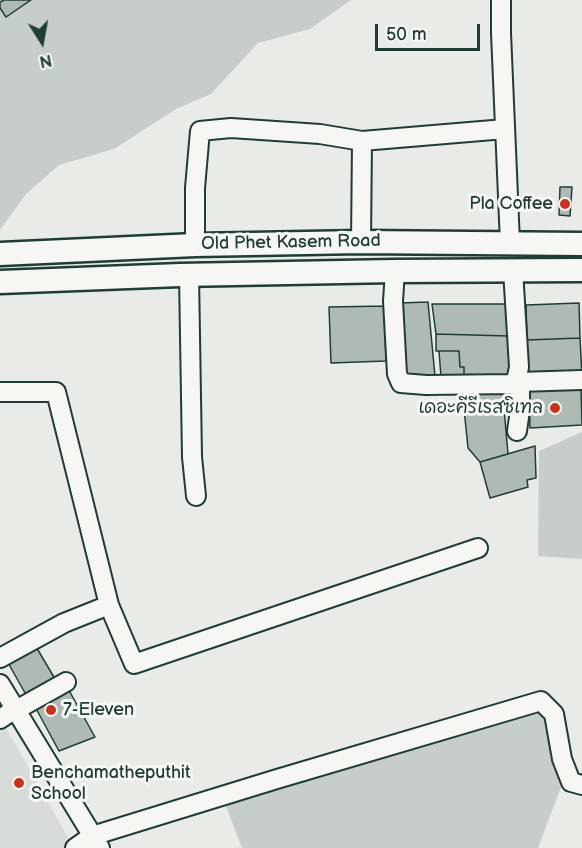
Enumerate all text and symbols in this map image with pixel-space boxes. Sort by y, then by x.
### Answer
north arrow [12,12,72,72]
scale bar [378,12,483,50]
text: 50 m [386,24,427,45]
text: N [38,50,53,71]
place label: Pla Coffee [469,193,553,215]
marker: Pla Coffee [558,197,572,211]
street label: Old Phet Kasem Road [201,231,381,255]
place label: เดอะคีรีเรสซิเทล [418,397,543,419]
marker: เดอะคีรีเรสซิเทล [548,401,562,415]
place label: 7-Eleven [63,699,134,721]
marker: 7-Eleven [44,703,58,717]
place label: Benchamatheputhit School [31,762,191,804]
marker: Benchamatheputhit School [12,776,26,790]

